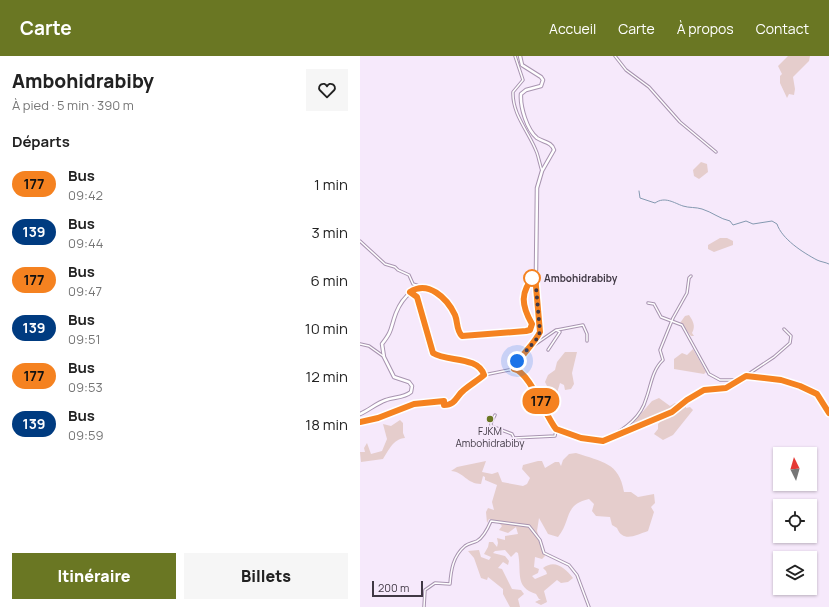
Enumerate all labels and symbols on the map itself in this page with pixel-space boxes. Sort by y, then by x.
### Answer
marker: Ambohidrabiby [523,269,541,287]
place label: Ambohidrabiby [544,271,618,285]
your location [507,351,527,371]
line badge: 177 [518,388,564,414]
marker: FJKM Ambohidrabiby [485,414,495,424]
place label: FJKM Ambohidrabiby [456,424,525,450]
north arrow [773,447,817,491]
scale bar [372,579,423,598]

